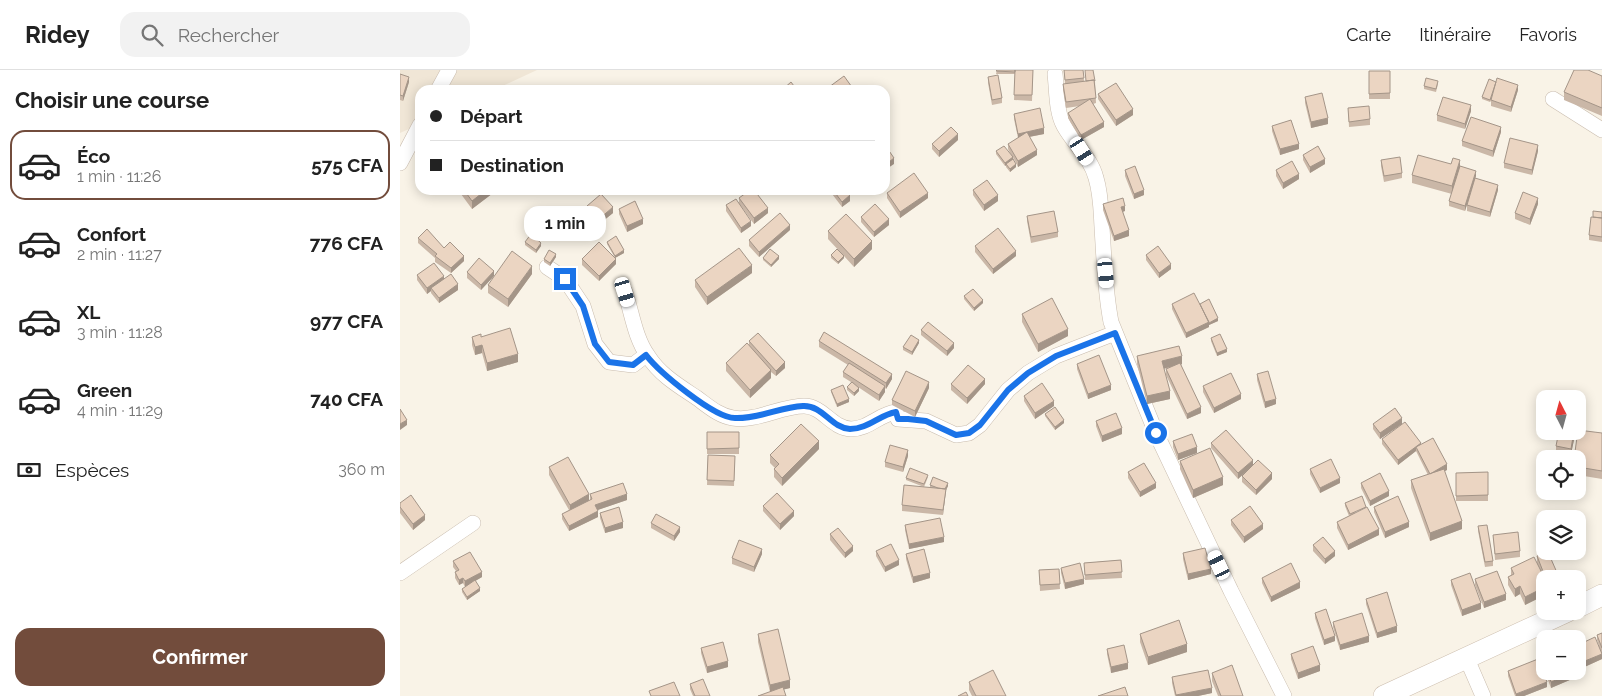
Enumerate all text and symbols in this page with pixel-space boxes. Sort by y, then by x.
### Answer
search box [120,12,470,57]
text: Ridey [25,20,90,49]
icon: search [138,21,166,49]
text: Rechercher [178,24,279,46]
text: Carte [1346,24,1391,45]
text: Itinéraire [1419,24,1491,45]
text: Favoris [1519,24,1577,45]
text: Choisir une course [15,87,209,113]
text: Départ [460,105,523,127]
car [1067,134,1096,168]
icon: car [17,143,62,188]
text: Éco [77,145,110,167]
text: 575 CFA [311,154,383,176]
text: Destination [460,154,564,176]
text: 1 min · 11:26 [77,167,161,186]
callout: 1 min [524,206,606,242]
text: 1 min [545,214,585,233]
icon: car [17,221,62,266]
text: Confort [77,223,146,245]
text: 776 CFA [310,232,383,254]
text: 2 min · 11:27 [77,245,162,264]
car [1097,257,1114,289]
route end [554,268,576,290]
car [613,275,636,309]
icon: car [17,299,62,344]
text: XL [77,301,100,323]
text: 977 CFA [310,310,383,332]
text: 3 min · 11:28 [77,323,163,342]
icon: car [17,377,62,422]
text: Green [77,379,132,401]
text: 740 CFA [310,388,383,410]
north arrow [1536,390,1586,440]
map controls [1536,390,1586,680]
text: 4 min · 11:29 [77,401,163,420]
route start [1145,422,1167,444]
button: locate [1536,450,1586,500]
icon: cash [15,456,43,484]
text: Espèces [55,459,129,481]
text: 360 m [338,460,385,479]
button: layers [1536,510,1586,560]
car [1205,548,1232,582]
button: + [1536,570,1586,620]
button: Confirmer [15,628,385,686]
button: − [1536,630,1586,680]

